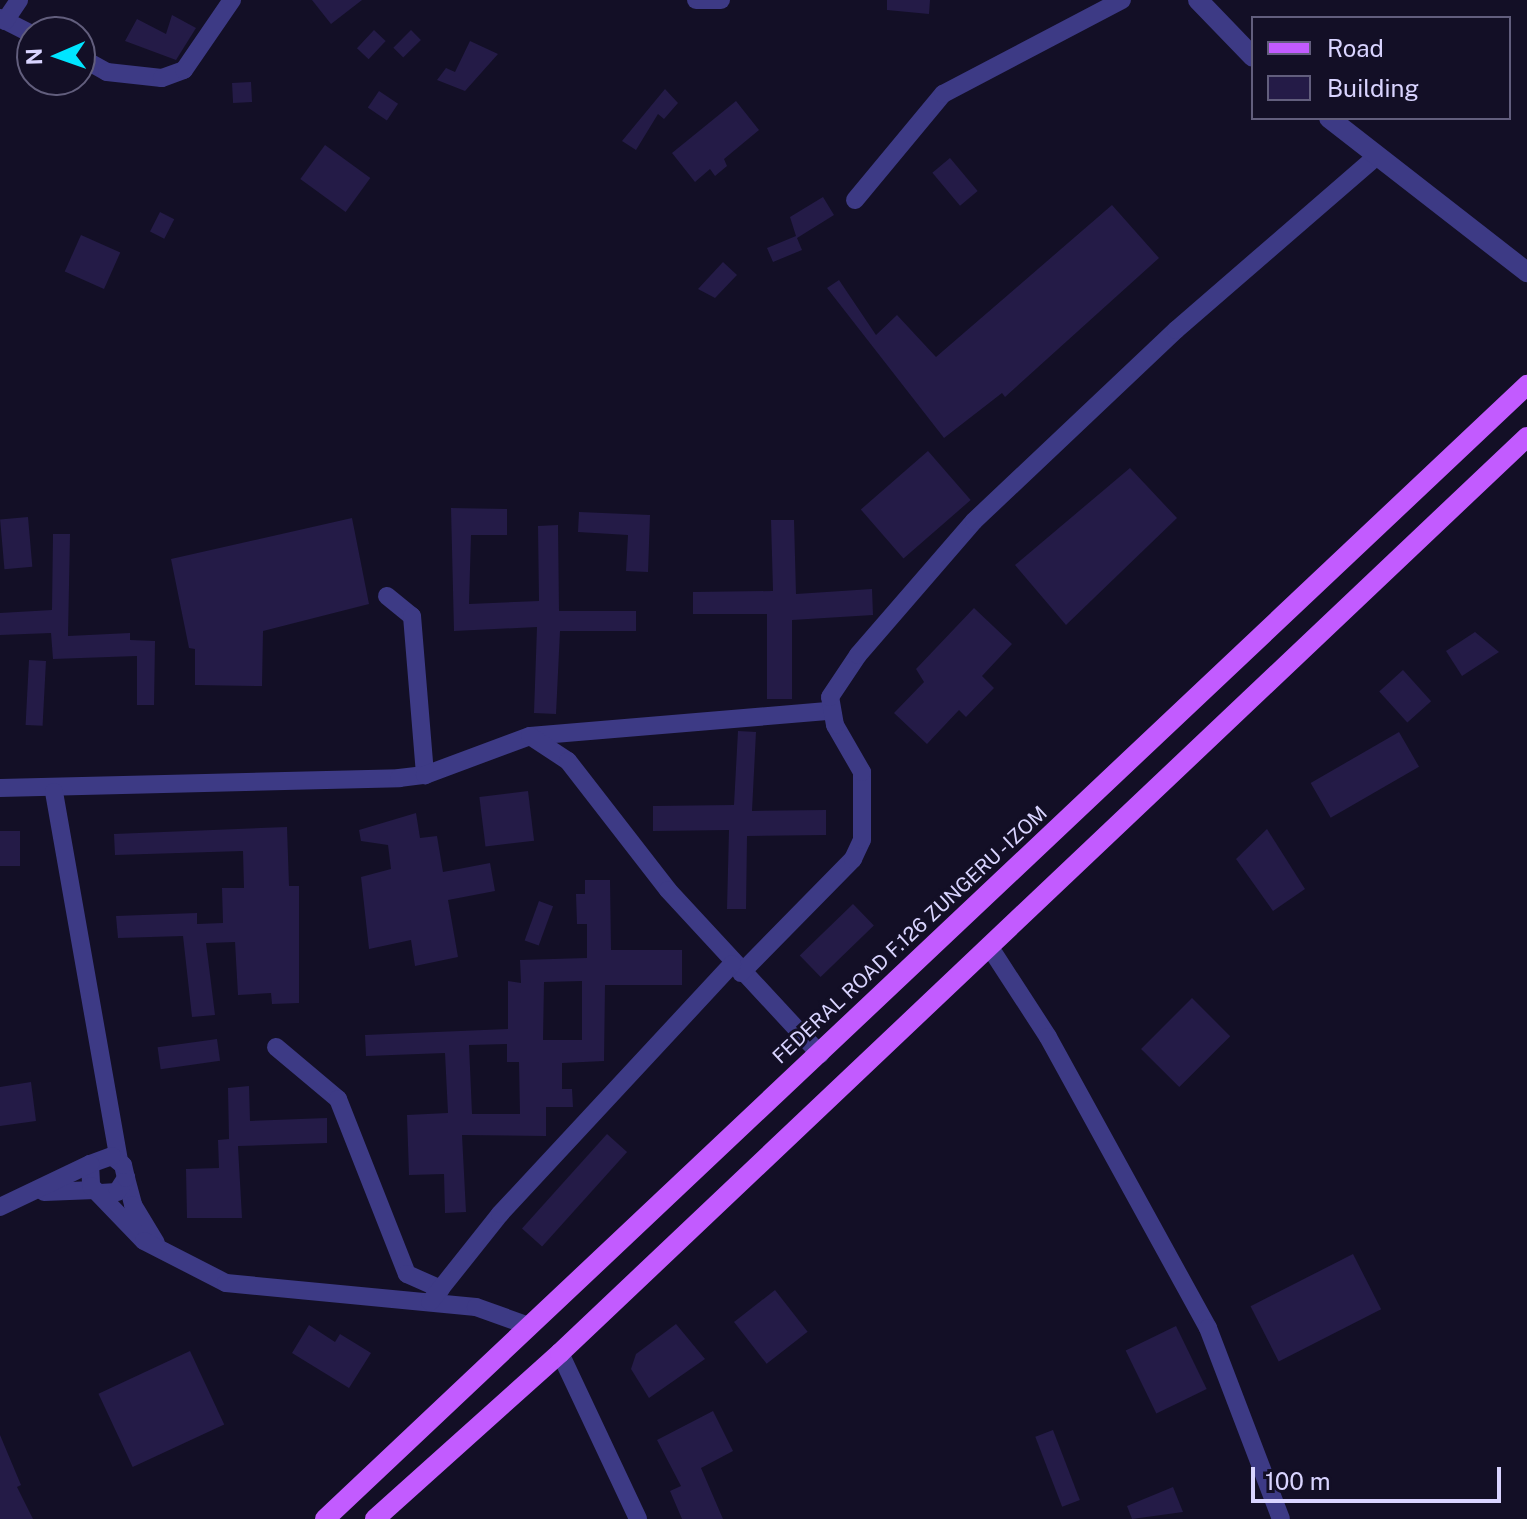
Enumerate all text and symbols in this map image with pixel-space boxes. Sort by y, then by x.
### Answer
north arrow [16,16,96,96]
legend [1251,16,1511,120]
text: Road [1327,34,1384,62]
text: N [21,48,47,66]
text: Building [1327,74,1419,102]
street label: FEDERAL ROAD F.126 ZUNGERU - IZOM [766,799,1054,1071]
scale bar [1255,1451,1505,1501]
text: 100 m [1265,1467,1331,1495]

